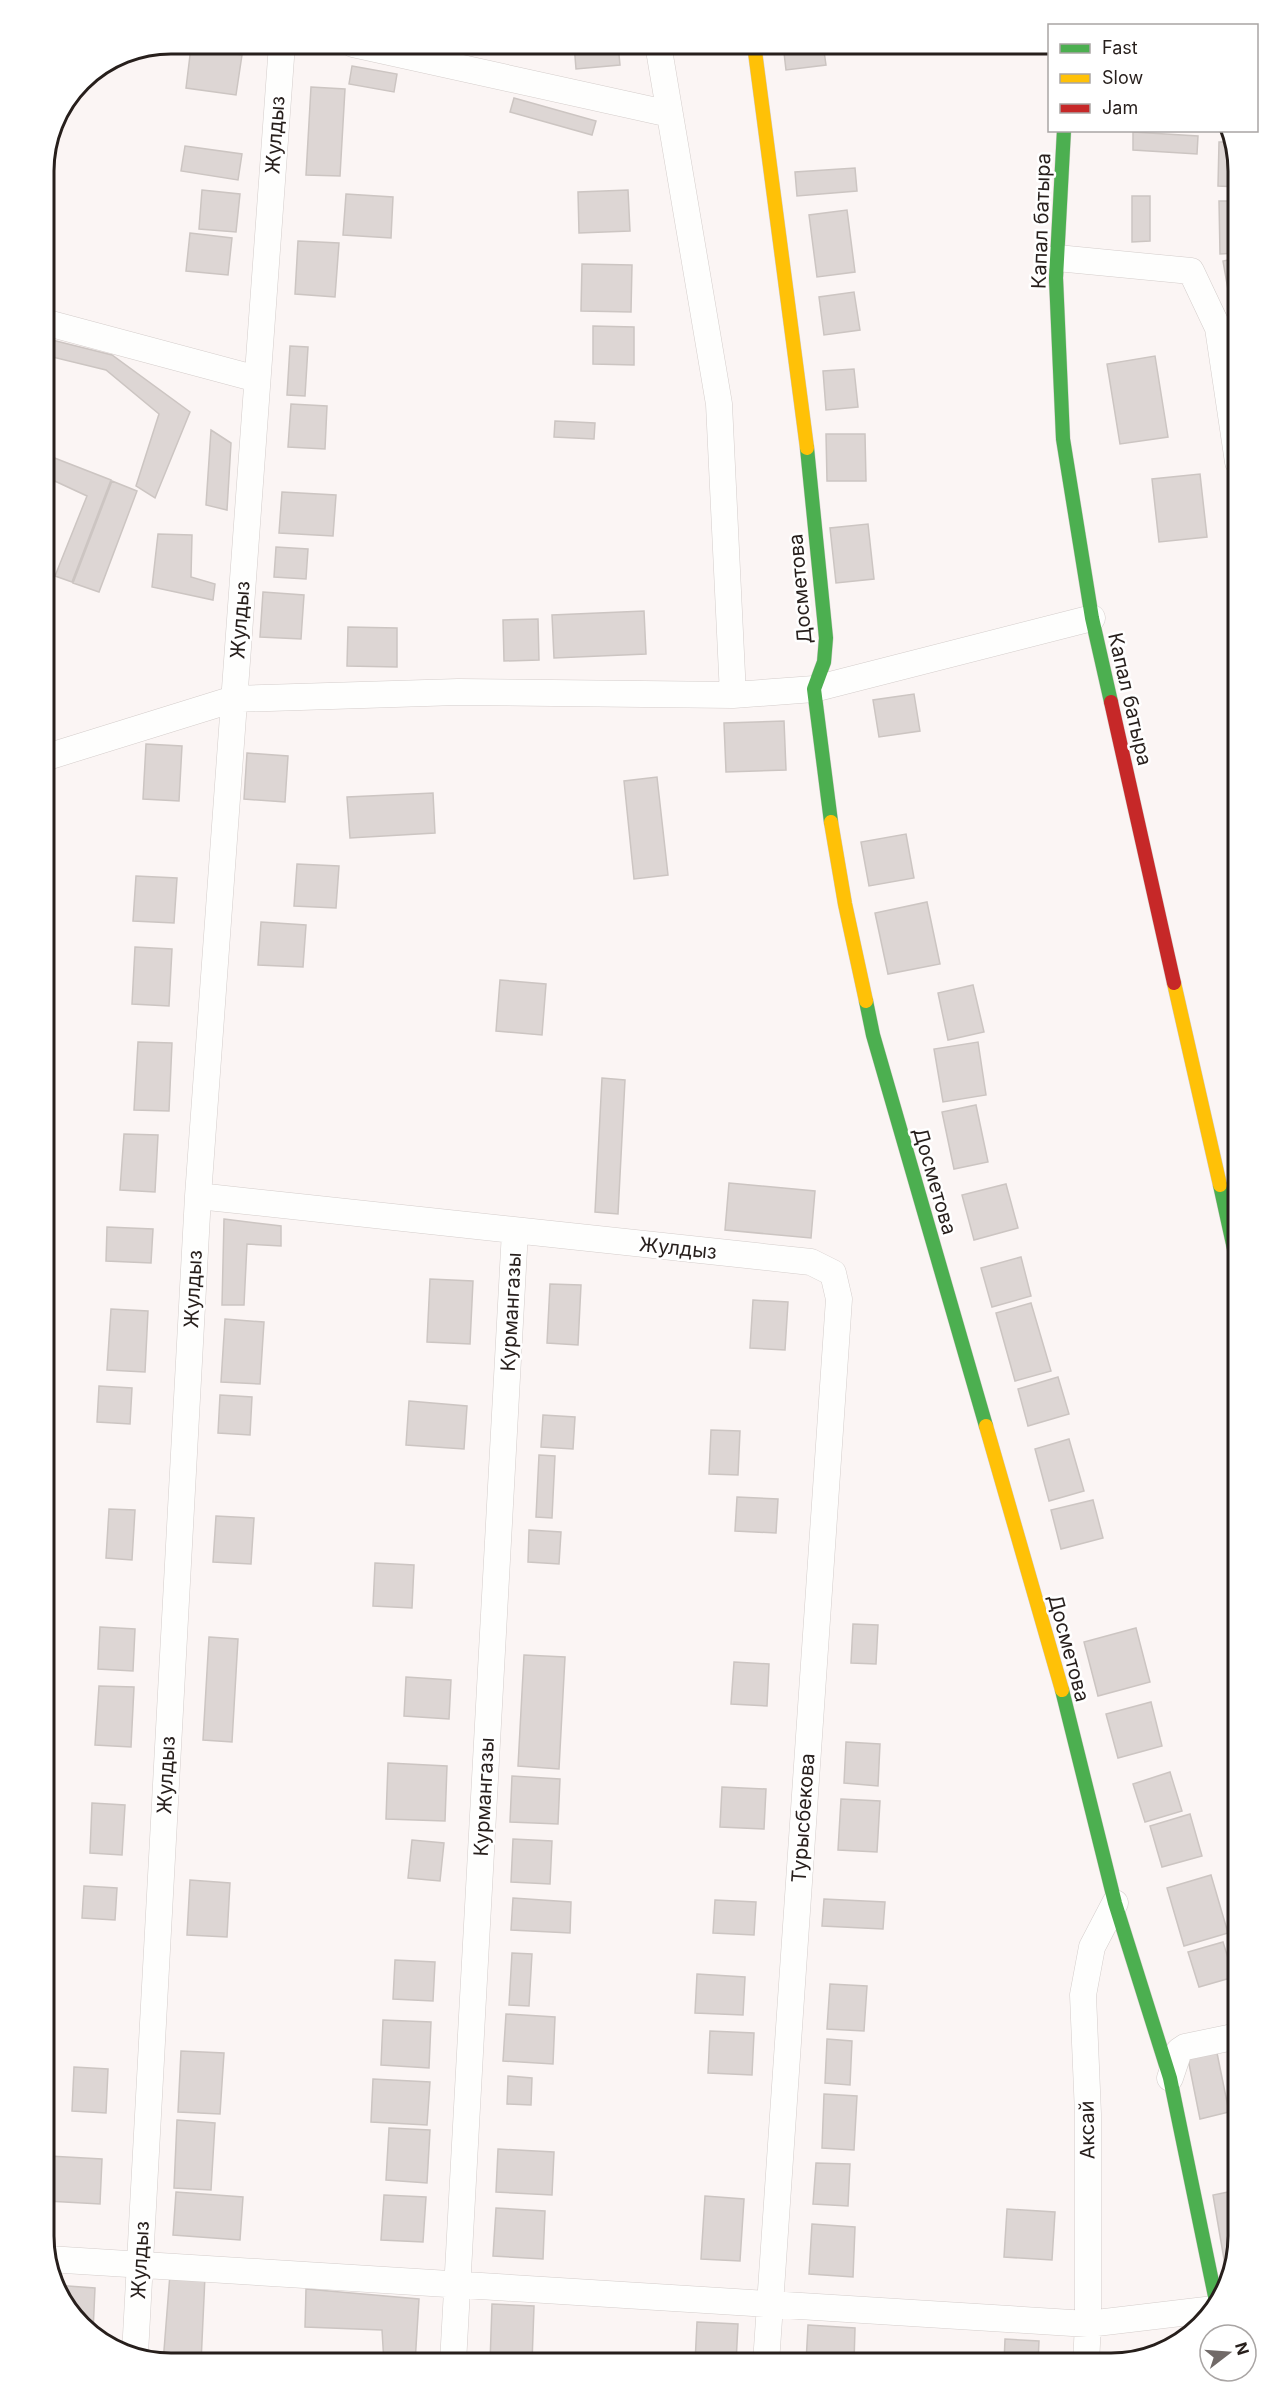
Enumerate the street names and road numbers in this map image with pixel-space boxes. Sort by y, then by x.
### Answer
street label: Жулдыз [260,95,290,175]
street label: Капал батыра [1027,153,1055,289]
street label: Досметова [783,533,817,645]
street label: Жулдыз [225,580,255,660]
street label: Капал батыра [1103,630,1157,768]
street label: Досметова [908,1125,962,1237]
street label: Жулдыз [638,1232,718,1264]
street label: Жулдыз [179,1249,207,1329]
street label: Курмангазы [496,1252,526,1372]
street label: Досметова [1043,1592,1095,1704]
street label: Жулдыз [152,1735,180,1815]
street label: Курмангазы [469,1737,499,1857]
street label: Турысбекова [787,1752,819,1884]
street label: Аксай [1074,2100,1100,2160]
street label: Жулдыз [126,2220,154,2300]

